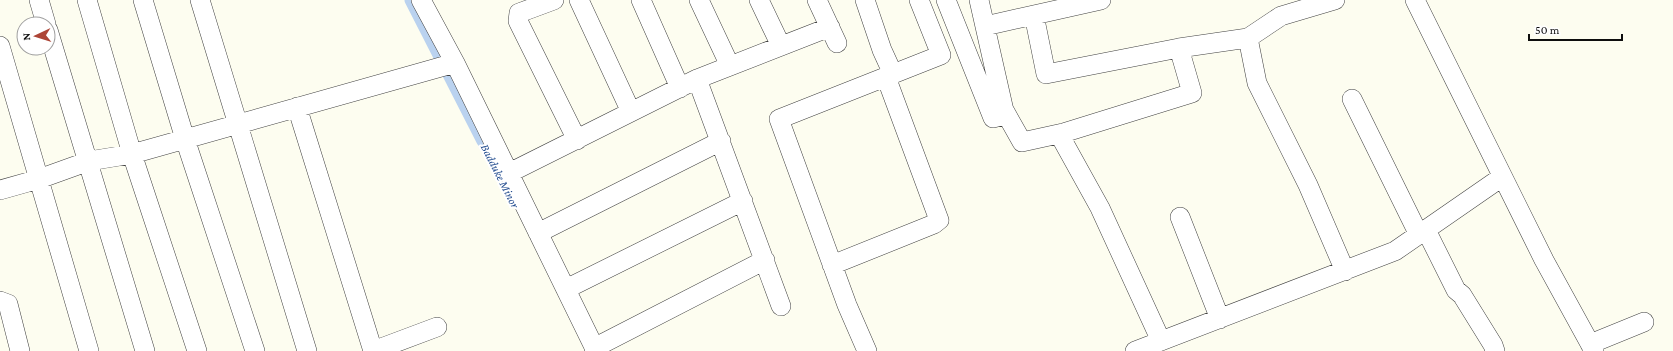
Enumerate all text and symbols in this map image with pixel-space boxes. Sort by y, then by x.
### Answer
north arrow [16,16,56,56]
scale bar [1529,16,1622,42]
text: 50 m [1535,23,1560,37]
text: N [20,32,32,41]
water label: Badduke Minor [478,142,523,211]

